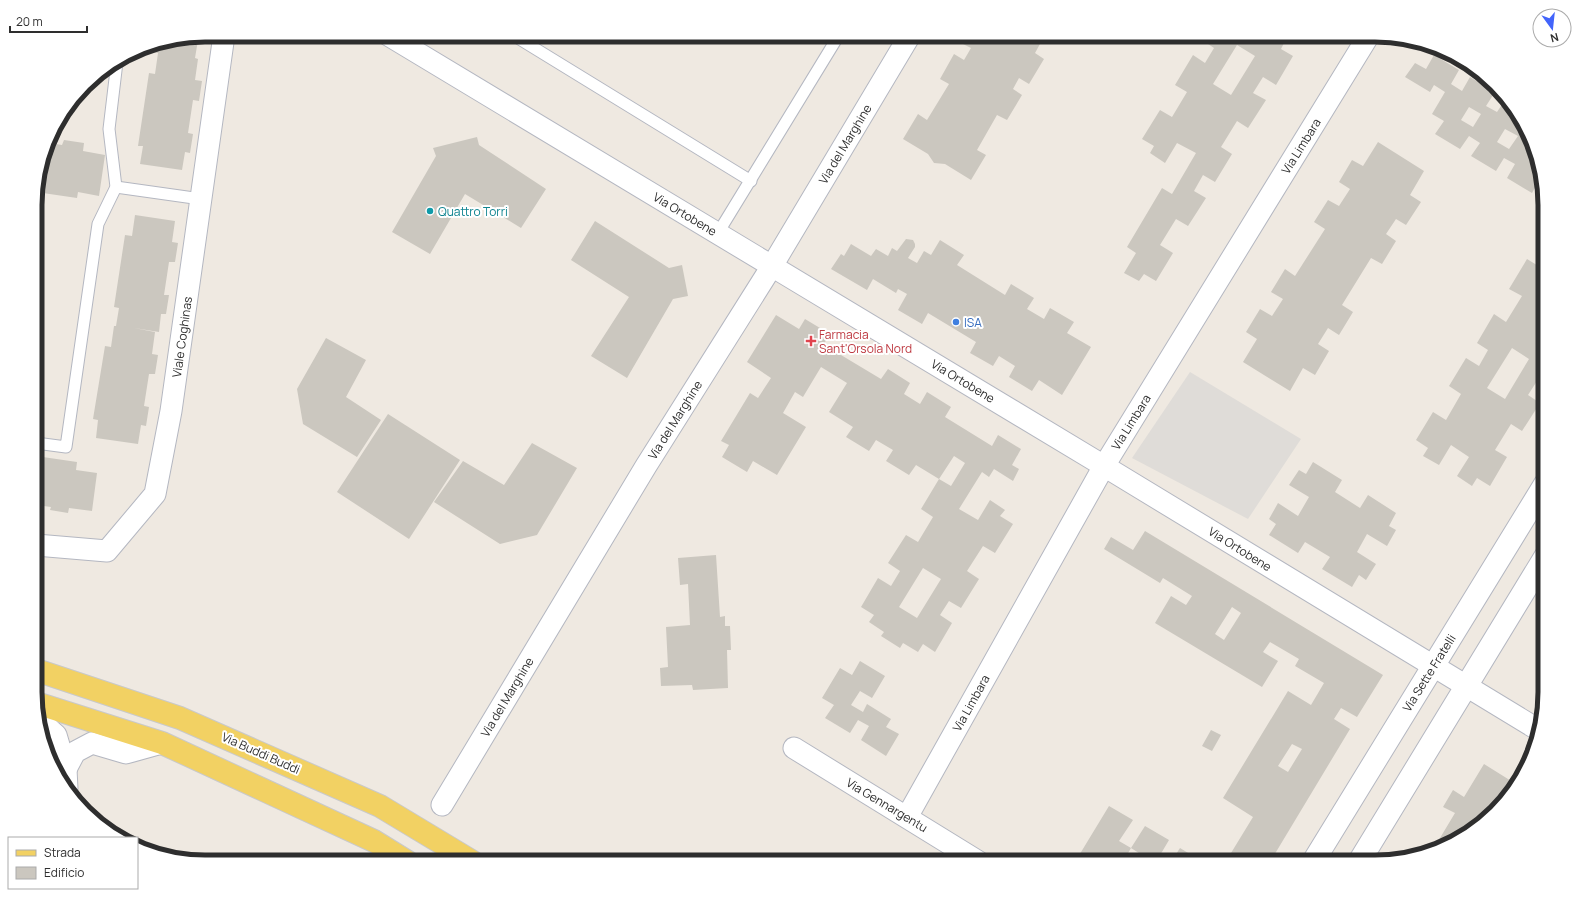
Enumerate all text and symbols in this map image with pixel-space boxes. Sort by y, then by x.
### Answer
scale bar [10,8,87,34]
north arrow [1532,8,1572,48]
text: 20 m [16,13,43,30]
text: N [1549,30,1560,46]
street label: Via del Marghine [814,101,876,187]
street label: Via Limbara [1277,115,1325,177]
street label: Via Ortobene [650,188,720,240]
place label: Quattro Torri [438,203,508,220]
marker: Quattro Torri [425,206,435,216]
street label: Viale Coghinas [168,295,196,379]
place label: ISA [964,314,982,331]
marker: ISA [951,317,961,327]
place label: Farmacia Sant'Orsola Nord [819,326,912,357]
marker: Farmacia Sant'Orsola Nord [806,336,816,346]
street label: Via Ortobene [928,355,998,407]
street label: Via del Marghine [644,377,706,463]
street label: Via Limbara [1107,391,1155,453]
street label: Via Ortobene [1205,523,1275,575]
street label: Via Sette Fratelli [1398,631,1460,715]
street label: Via del Marghine [476,654,538,740]
street label: Via Limbara [948,672,994,734]
street label: Via Buddi Buddi [219,728,303,778]
street label: Via Gennargentu [843,774,931,836]
legend [8,837,138,889]
text: Strada [44,844,81,861]
text: Edificio [44,864,84,881]

